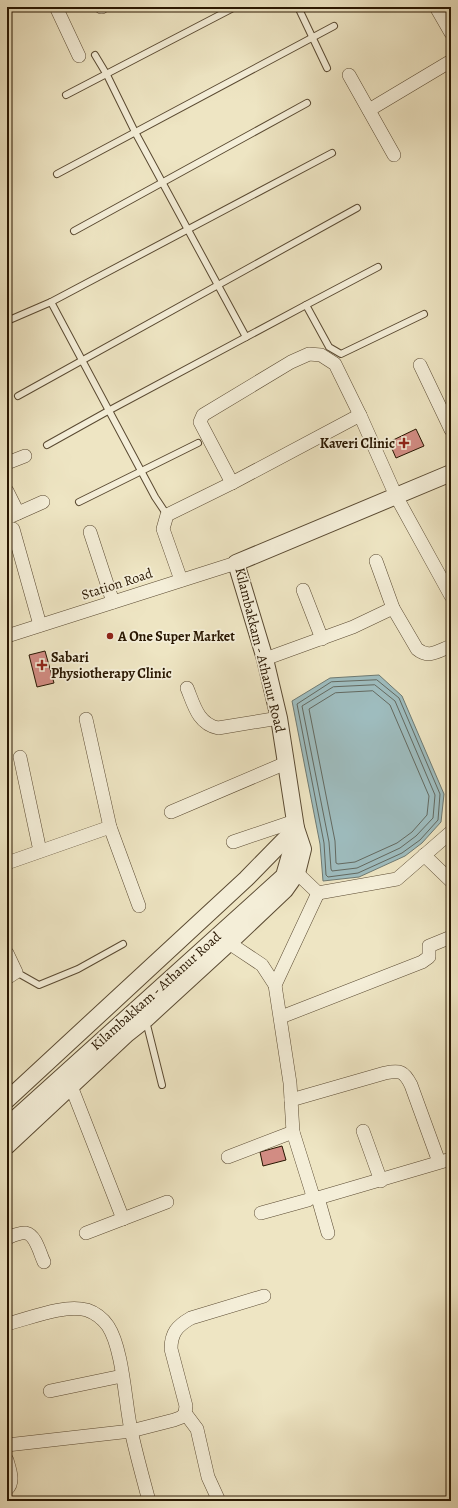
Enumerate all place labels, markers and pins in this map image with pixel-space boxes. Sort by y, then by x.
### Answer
place label: Kaveri Clinic [320,434,395,453]
marker: Kaveri Clinic [398,437,410,449]
place label: A One Super Market [117,627,235,646]
marker: A One Super Market [105,631,115,641]
place label: Sabari Physiotherapy Clinic [51,648,172,683]
marker: Sabari Physiotherapy Clinic [36,659,48,671]

